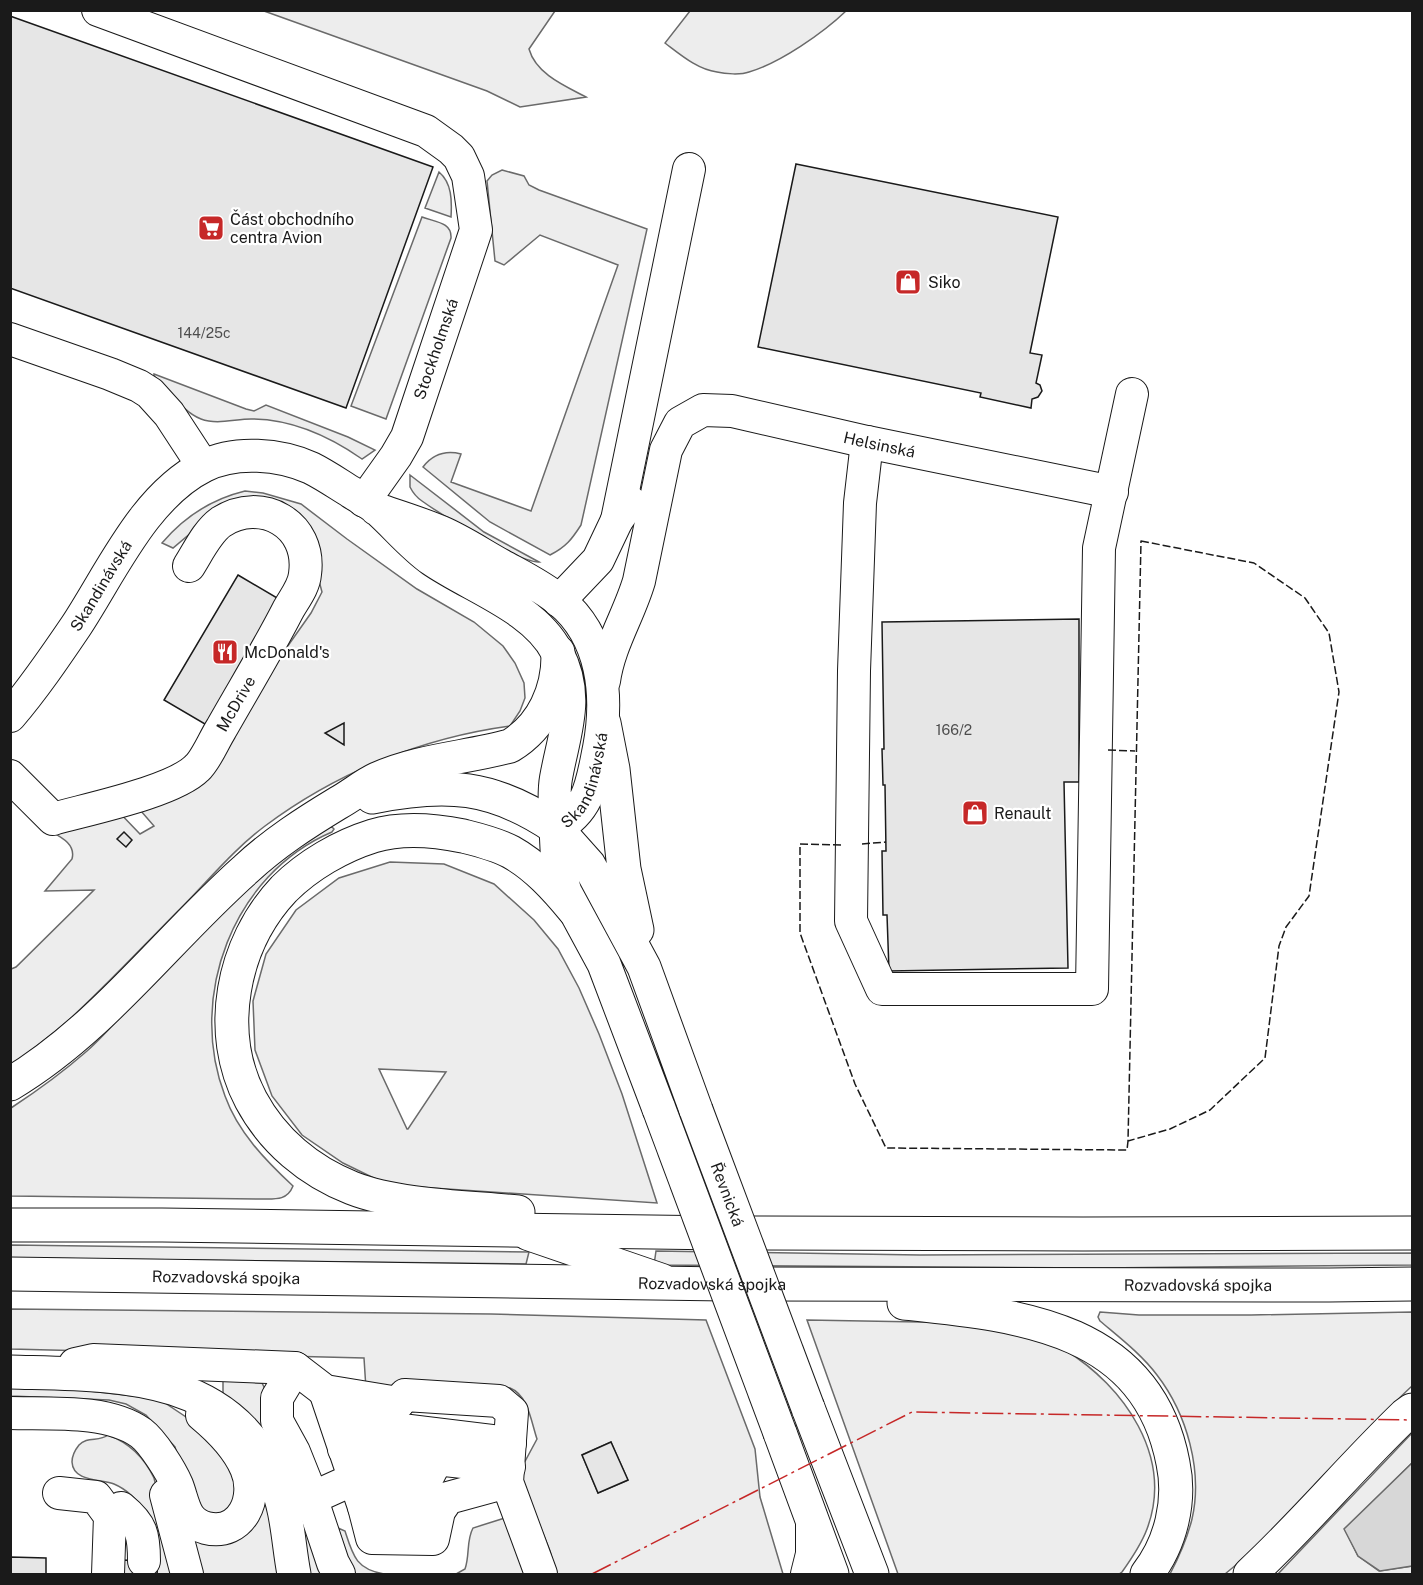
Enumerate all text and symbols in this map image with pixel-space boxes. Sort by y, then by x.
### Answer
place label: Část obchodního centra Avion [230,209,354,247]
supermarket icon: Část obchodního centra Avion [196,213,226,243]
shop icon: Siko [893,267,923,297]
place label: Siko [928,273,960,292]
street label: Stockholmská [410,296,462,402]
house number: 144/25c [177,325,231,341]
street label: Helsinská [842,427,917,461]
street label: Skandinávská [66,537,136,635]
restaurant icon: McDonald's [210,637,240,667]
place label: McDonald's [244,643,330,662]
street label: McDrive [212,672,259,735]
house number: 166/2 [936,722,972,738]
street label: Skandinávská [557,731,611,832]
shop icon: Renault [960,798,990,828]
place label: Renault [994,804,1052,823]
street label: Řevnická [707,1159,748,1229]
street label: Rozvadovská spojka [152,1266,300,1288]
street label: Rozvadovská spojka [638,1273,786,1294]
street label: Rozvadovská spojka [1124,1275,1272,1294]

